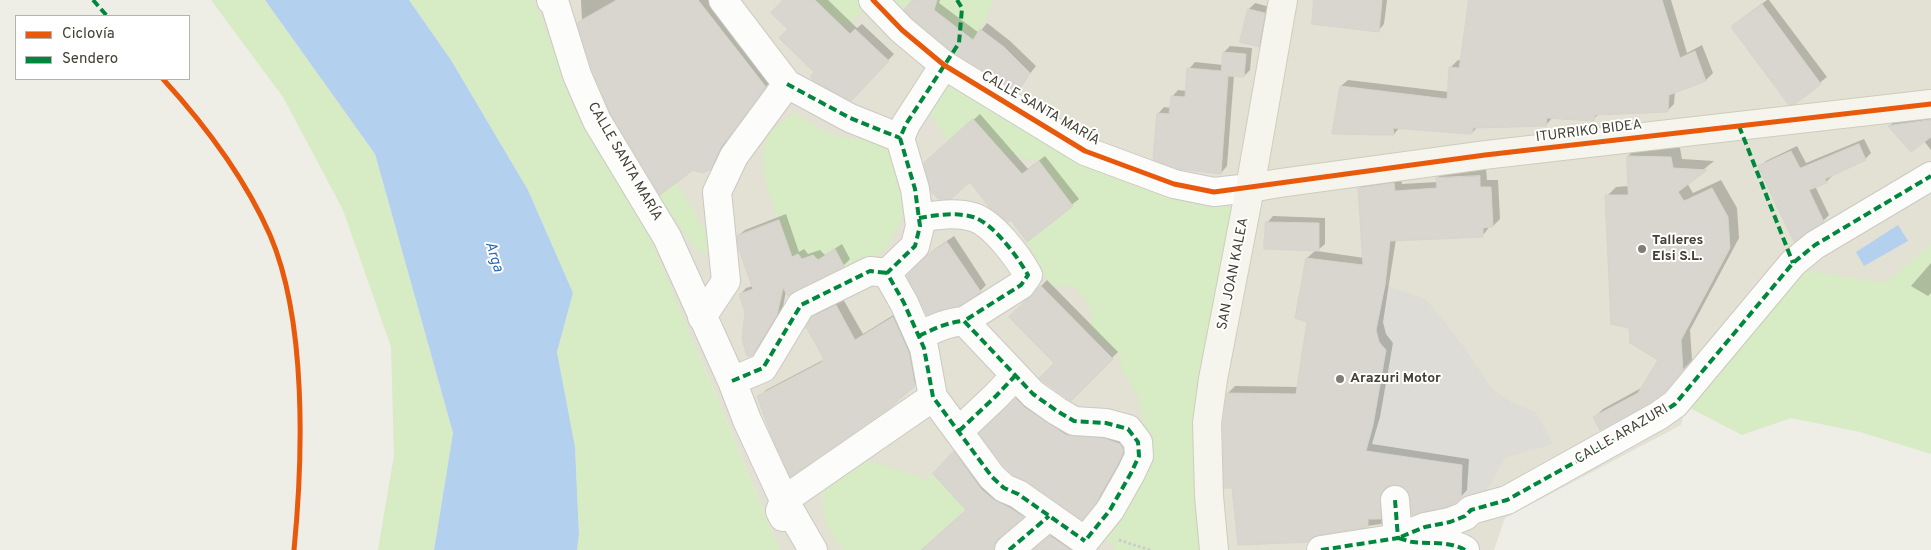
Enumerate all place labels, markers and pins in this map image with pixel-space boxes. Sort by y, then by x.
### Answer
place label: Talleres Elsi S.L. [1652,233,1703,266]
marker: Talleres Elsi S.L. [1636,243,1648,255]
place label: Arazuri Motor [1350,371,1441,387]
marker: Arazuri Motor [1334,373,1346,385]

